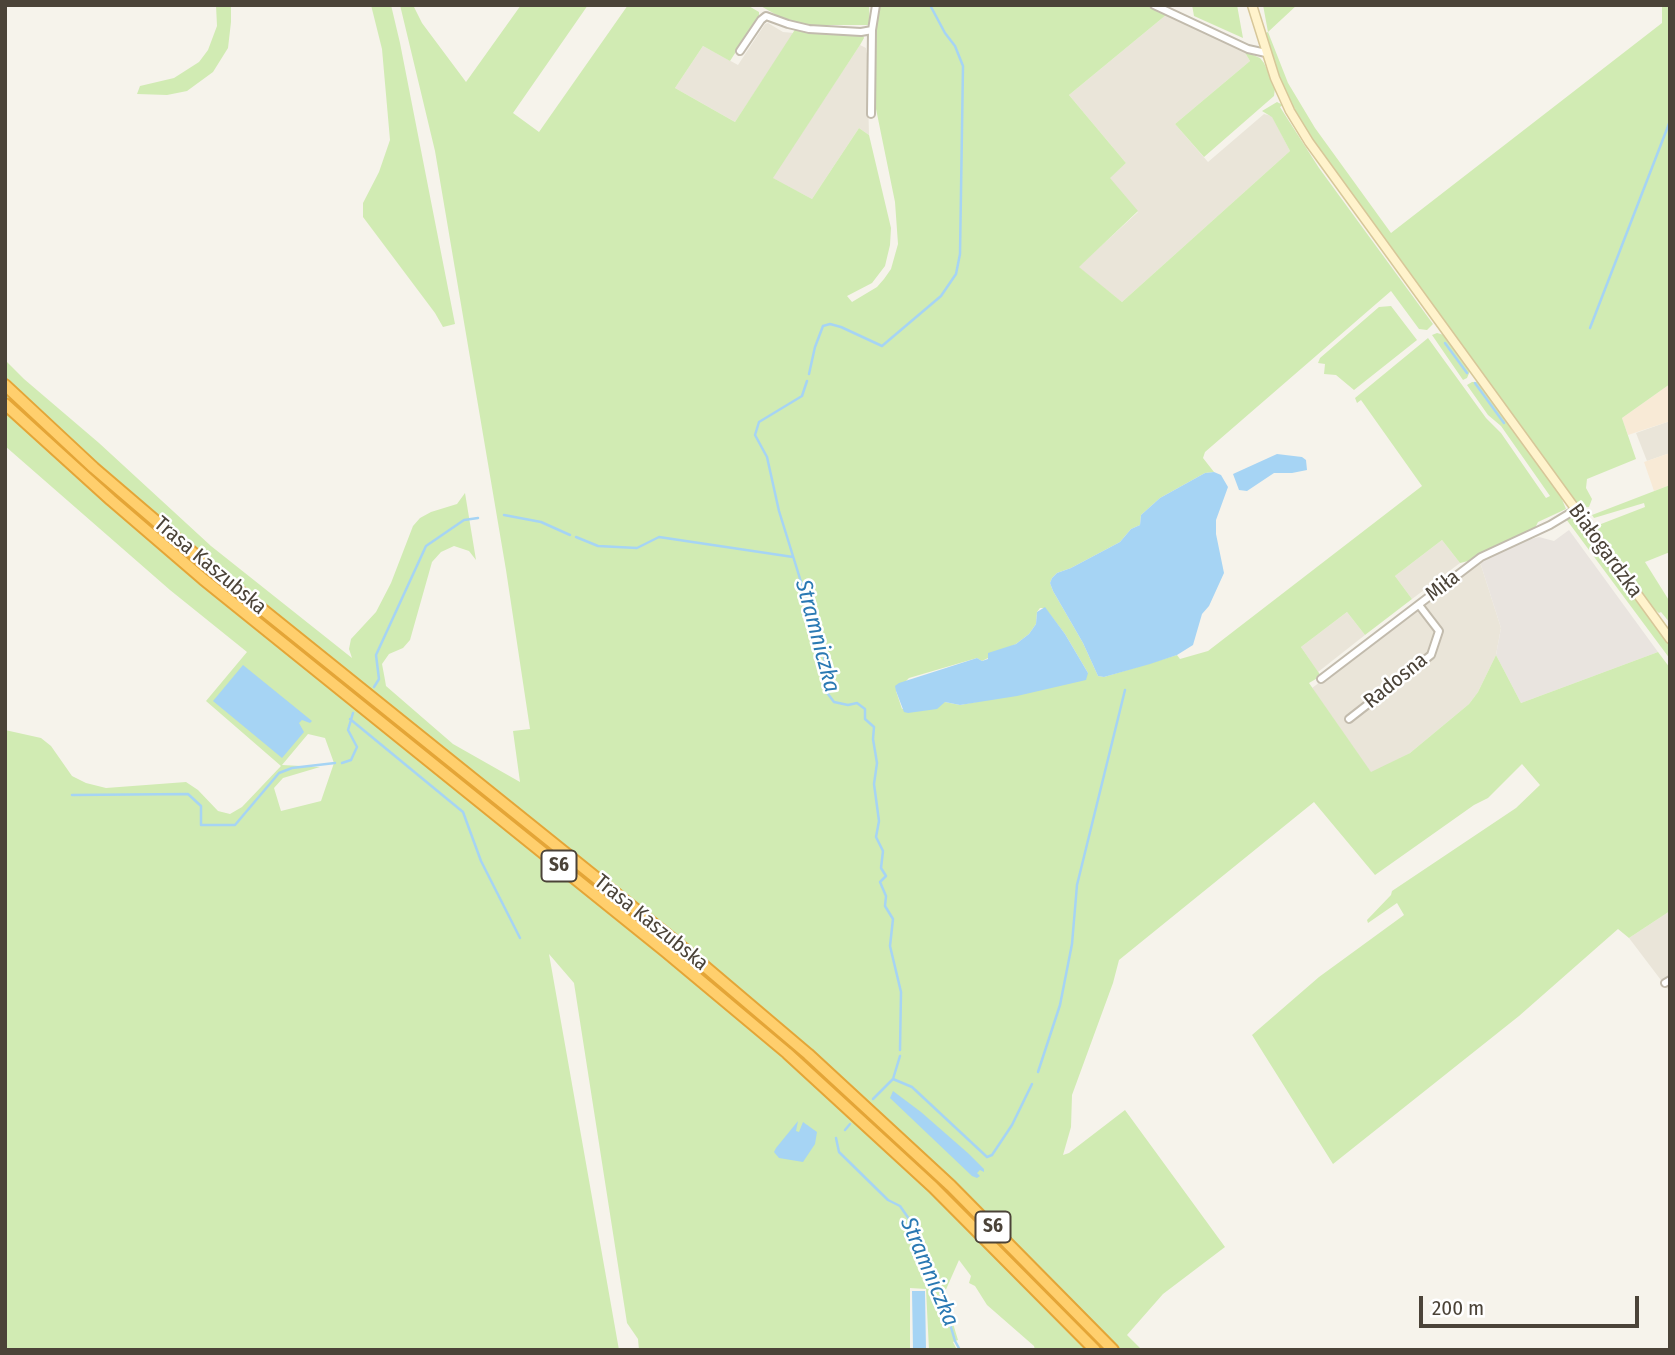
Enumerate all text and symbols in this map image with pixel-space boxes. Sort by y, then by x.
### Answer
street label: Białogardzka [1563,499,1647,603]
street label: Trasa Kaszubska [149,512,271,620]
street label: Miła [1421,565,1465,607]
water label: Stramniczka [789,577,845,695]
street label: Radosna [1359,648,1433,714]
road number: S6 [542,850,576,881]
street label: Trasa Kaszubska [589,869,713,977]
road number: S6 [976,1212,1010,1242]
water label: Stramniczka [894,1213,964,1331]
scale bar [1423,1282,1644,1326]
text: 200 m [1432,1295,1484,1321]

